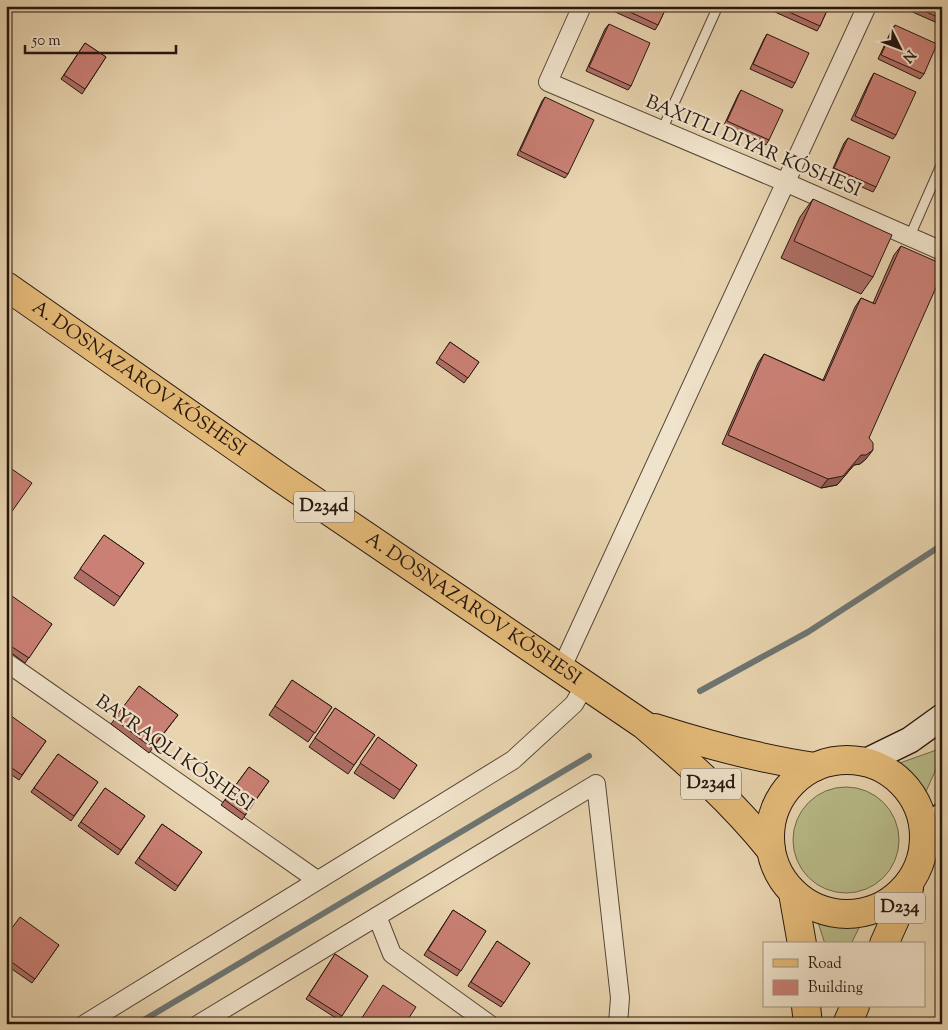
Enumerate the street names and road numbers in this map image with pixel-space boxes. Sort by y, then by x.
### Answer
street label: BAXITLI DIYAR KÓSHESI [641,89,865,205]
street label: A. DOSNAZAROV KÓSHESI [26,294,251,463]
road number: D234d [294,492,354,522]
street label: A. DOSNAZAROV KÓSHESI [360,526,587,692]
street label: BAYRAQLI KÓSHESI [89,689,259,819]
road number: D234d [681,769,741,800]
road number: D234 [875,892,925,924]

